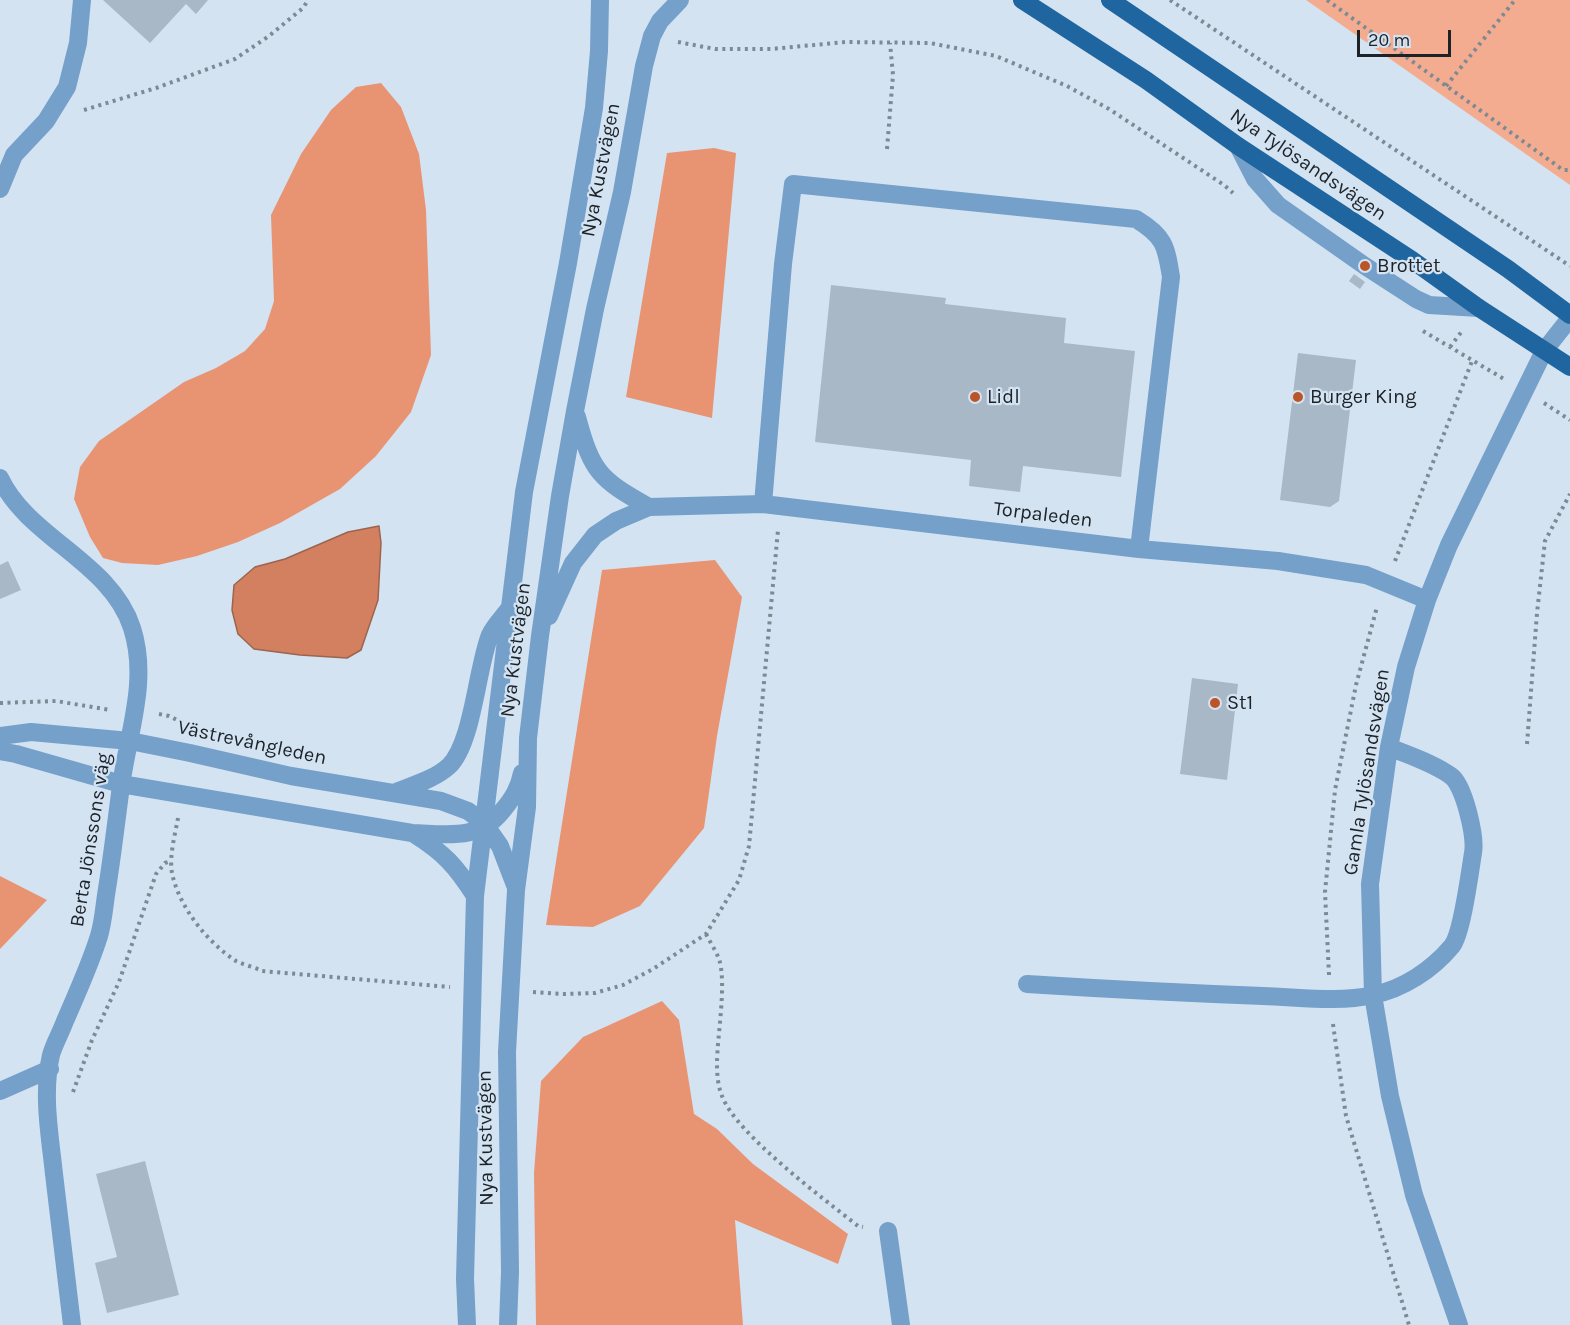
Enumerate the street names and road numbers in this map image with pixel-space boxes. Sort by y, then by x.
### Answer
street label: Nya Kustvägen [576,101,626,239]
street label: Nya Tylösandsvägen [1225,104,1391,226]
street label: Torpaleden [992,497,1094,533]
street label: Nya Kustvägen [496,581,536,719]
street label: Gamla Tylösandsvägen [1339,667,1395,877]
street label: Västrevångleden [175,715,329,771]
street label: Berta Jönssons väg [65,751,117,929]
street label: Nya Kustvägen [473,1070,499,1206]

